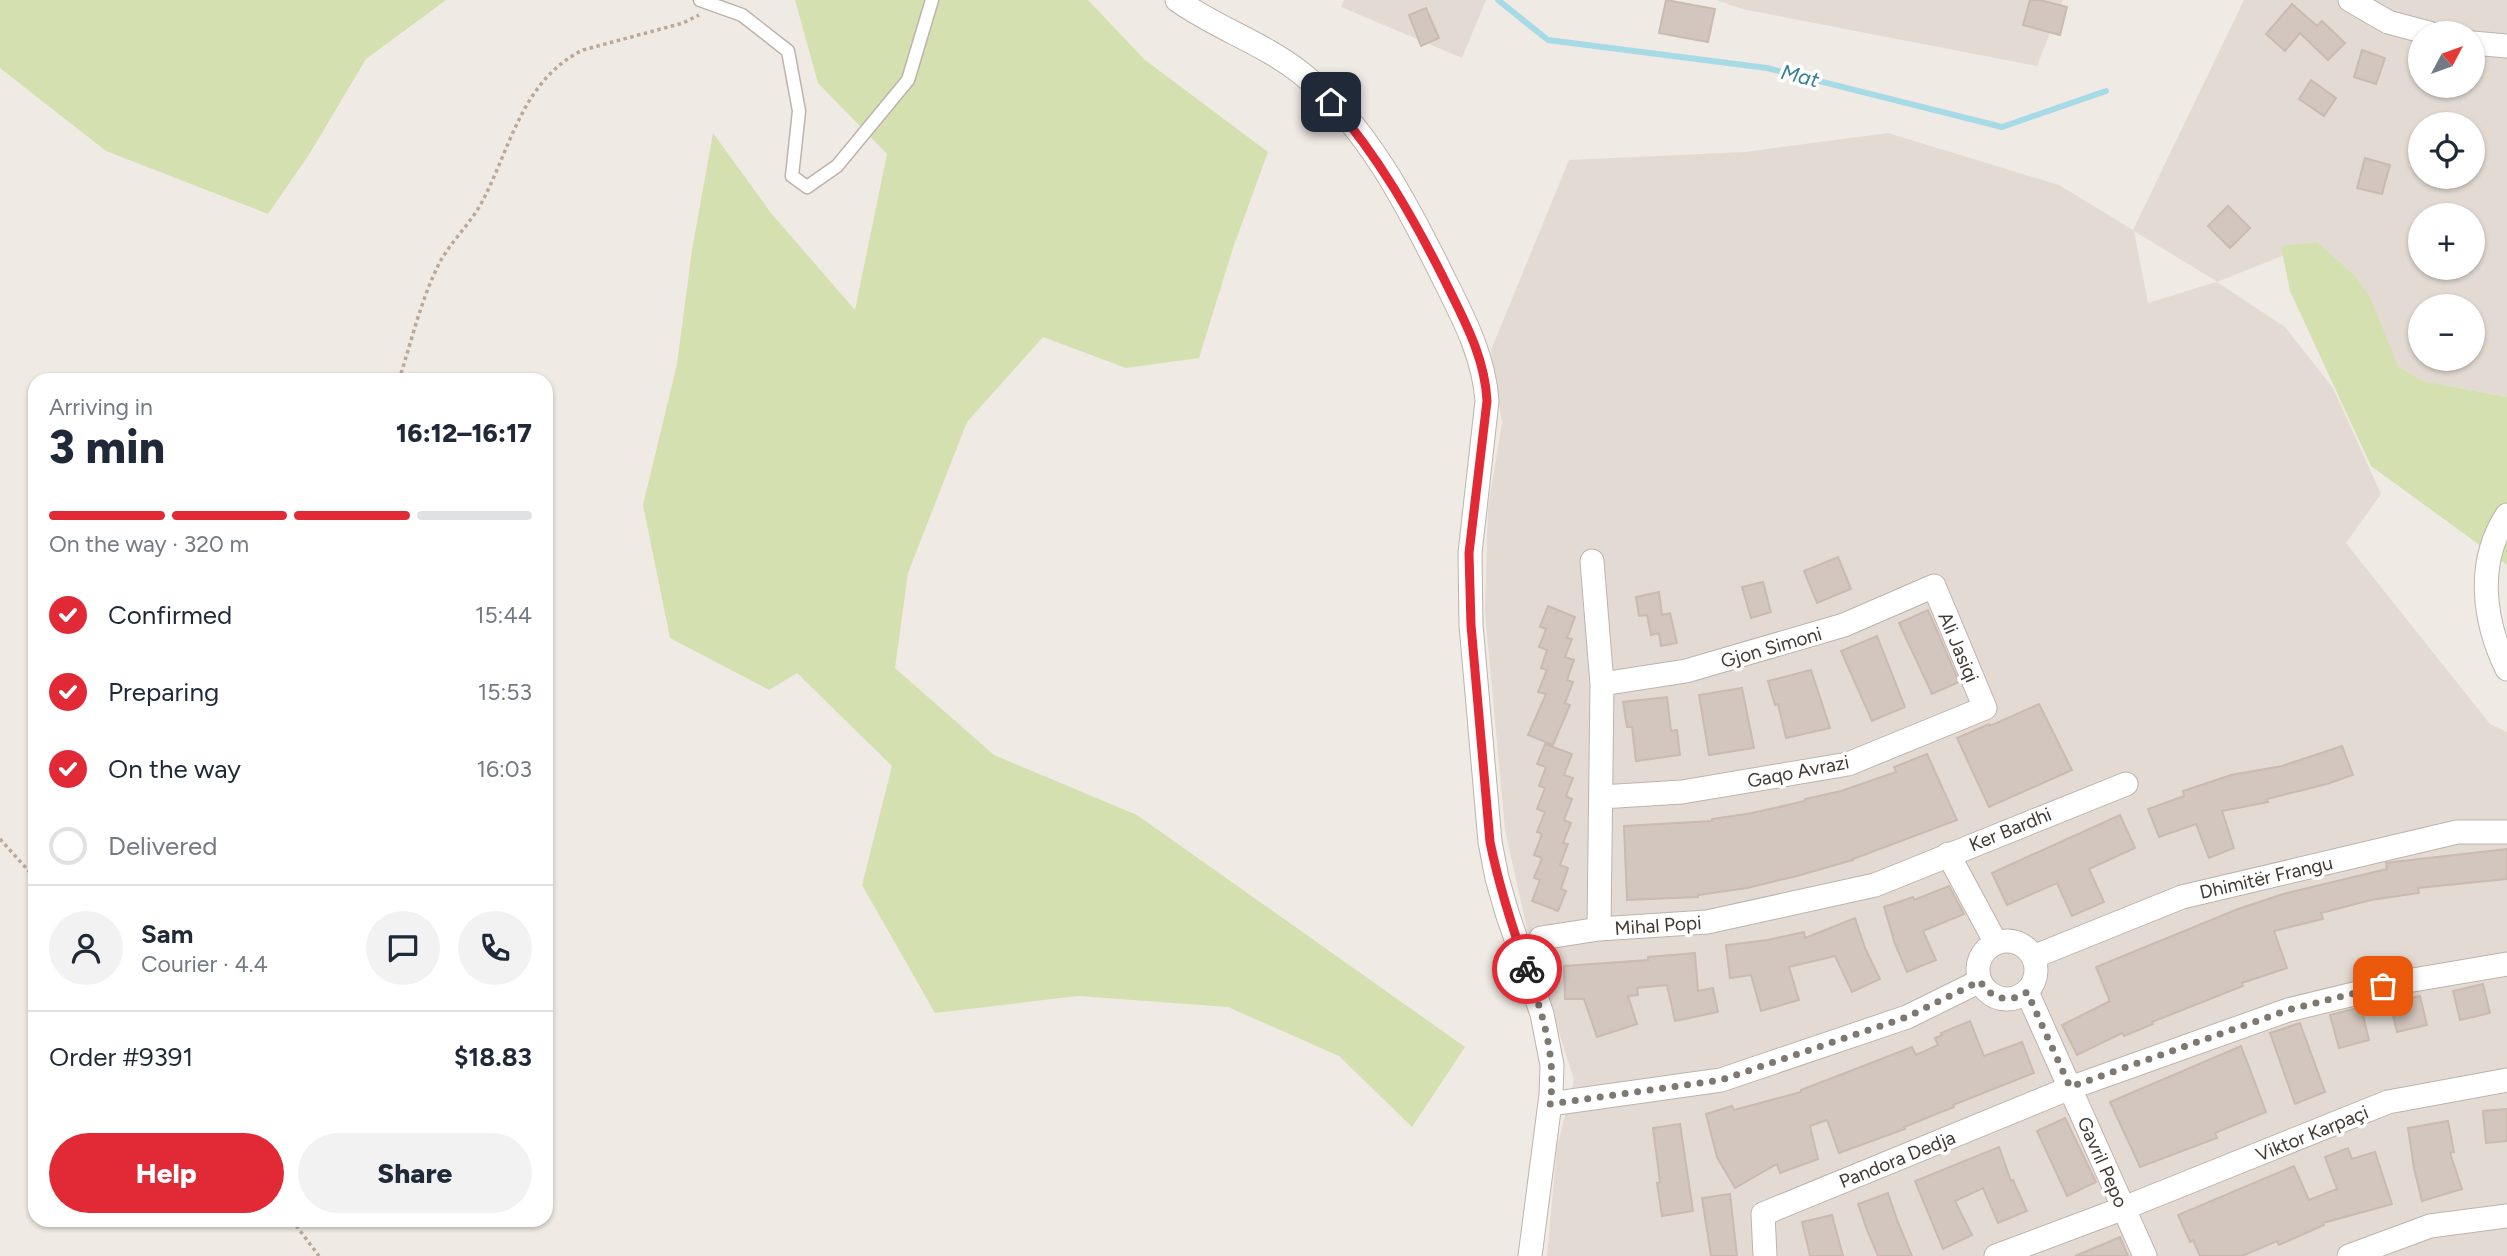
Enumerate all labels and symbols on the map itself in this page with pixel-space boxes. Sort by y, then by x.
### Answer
north arrow [2408,21,2485,98]
water label: Mat [1779,59,1823,92]
pin [1301,72,1361,132]
street label: Ali Jasiqi [1933,609,1984,686]
street label: Gjon Simoni [1718,622,1824,673]
street label: Gaqo Avrazi [1745,750,1851,793]
street label: Ker Bardhi [1966,803,2055,856]
street label: Dhimitër Frangu [2197,851,2335,904]
street label: Mihal Popi [1614,911,1702,940]
courier [1492,934,1562,1004]
pin [2353,956,2413,1016]
street label: Viktor Karpaçi [2253,1100,2372,1166]
street label: Gavril Pepo [2072,1113,2133,1211]
street label: Pandora Dedja [1836,1126,1959,1193]

